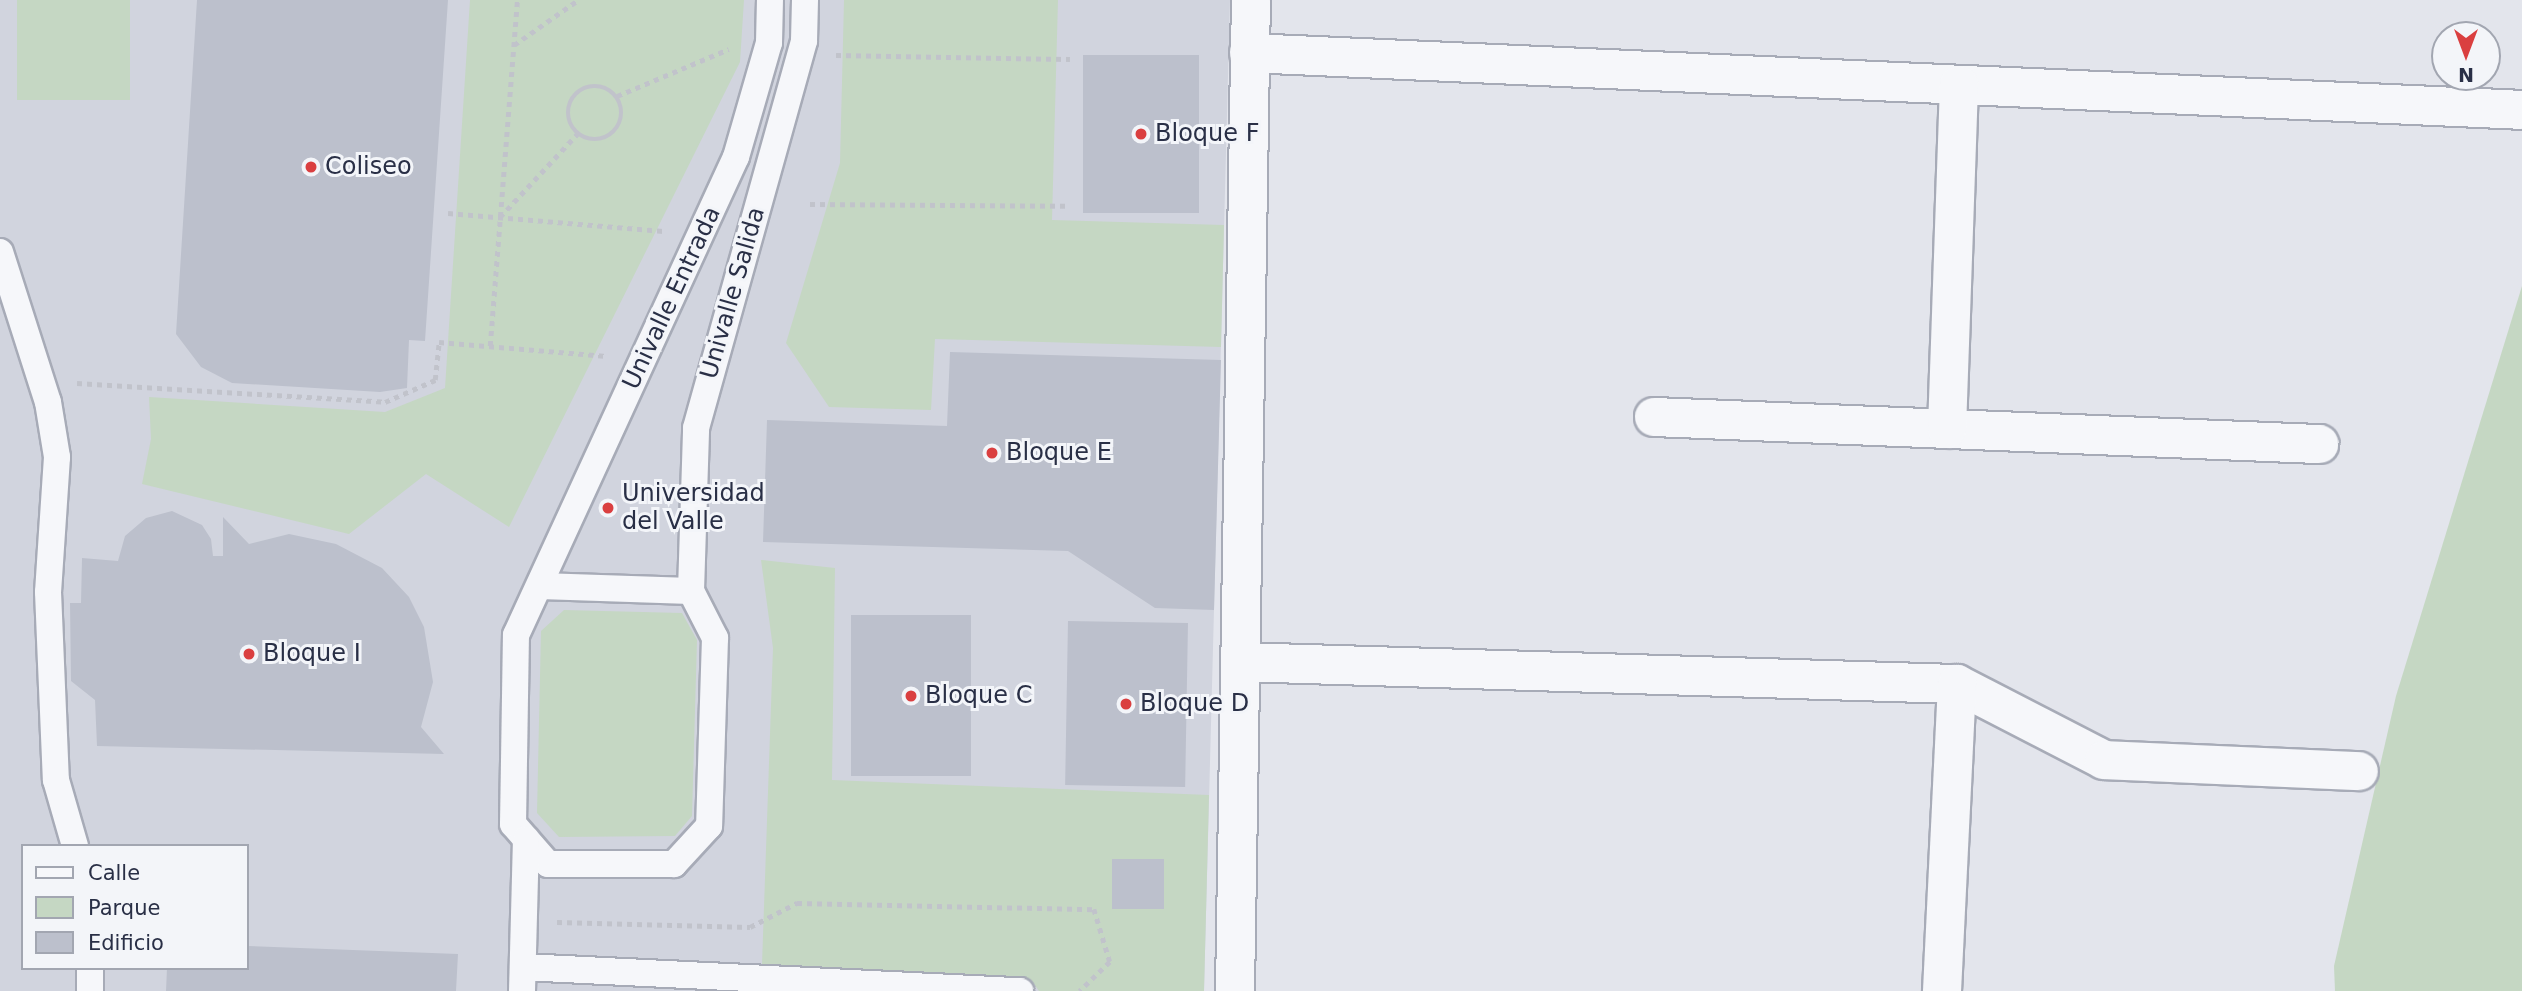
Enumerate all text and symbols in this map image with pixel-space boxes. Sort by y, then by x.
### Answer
north arrow [2431,21,2501,91]
text: N [2458,64,2474,86]
place label: Bloque F [1155,120,1259,148]
marker: Bloque F [1133,126,1149,142]
place label: Coliseo [325,153,412,181]
marker: Coliseo [303,159,319,175]
street label: Univalle Entrada [617,202,727,394]
street label: Univalle Salida [695,204,771,382]
place label: Bloque E [1006,439,1112,467]
marker: Bloque E [984,445,1000,461]
place label: Universidad del Valle [622,480,765,536]
marker: Universidad del Valle [600,500,616,516]
place label: Bloque I [263,640,361,668]
marker: Bloque I [241,646,257,662]
place label: Bloque C [925,682,1032,710]
marker: Bloque C [903,688,919,704]
place label: Bloque D [1140,690,1249,718]
marker: Bloque D [1118,696,1134,712]
legend [21,844,248,970]
text: Calle [88,861,140,885]
text: Parque [88,896,160,920]
text: Edificio [88,931,164,955]

